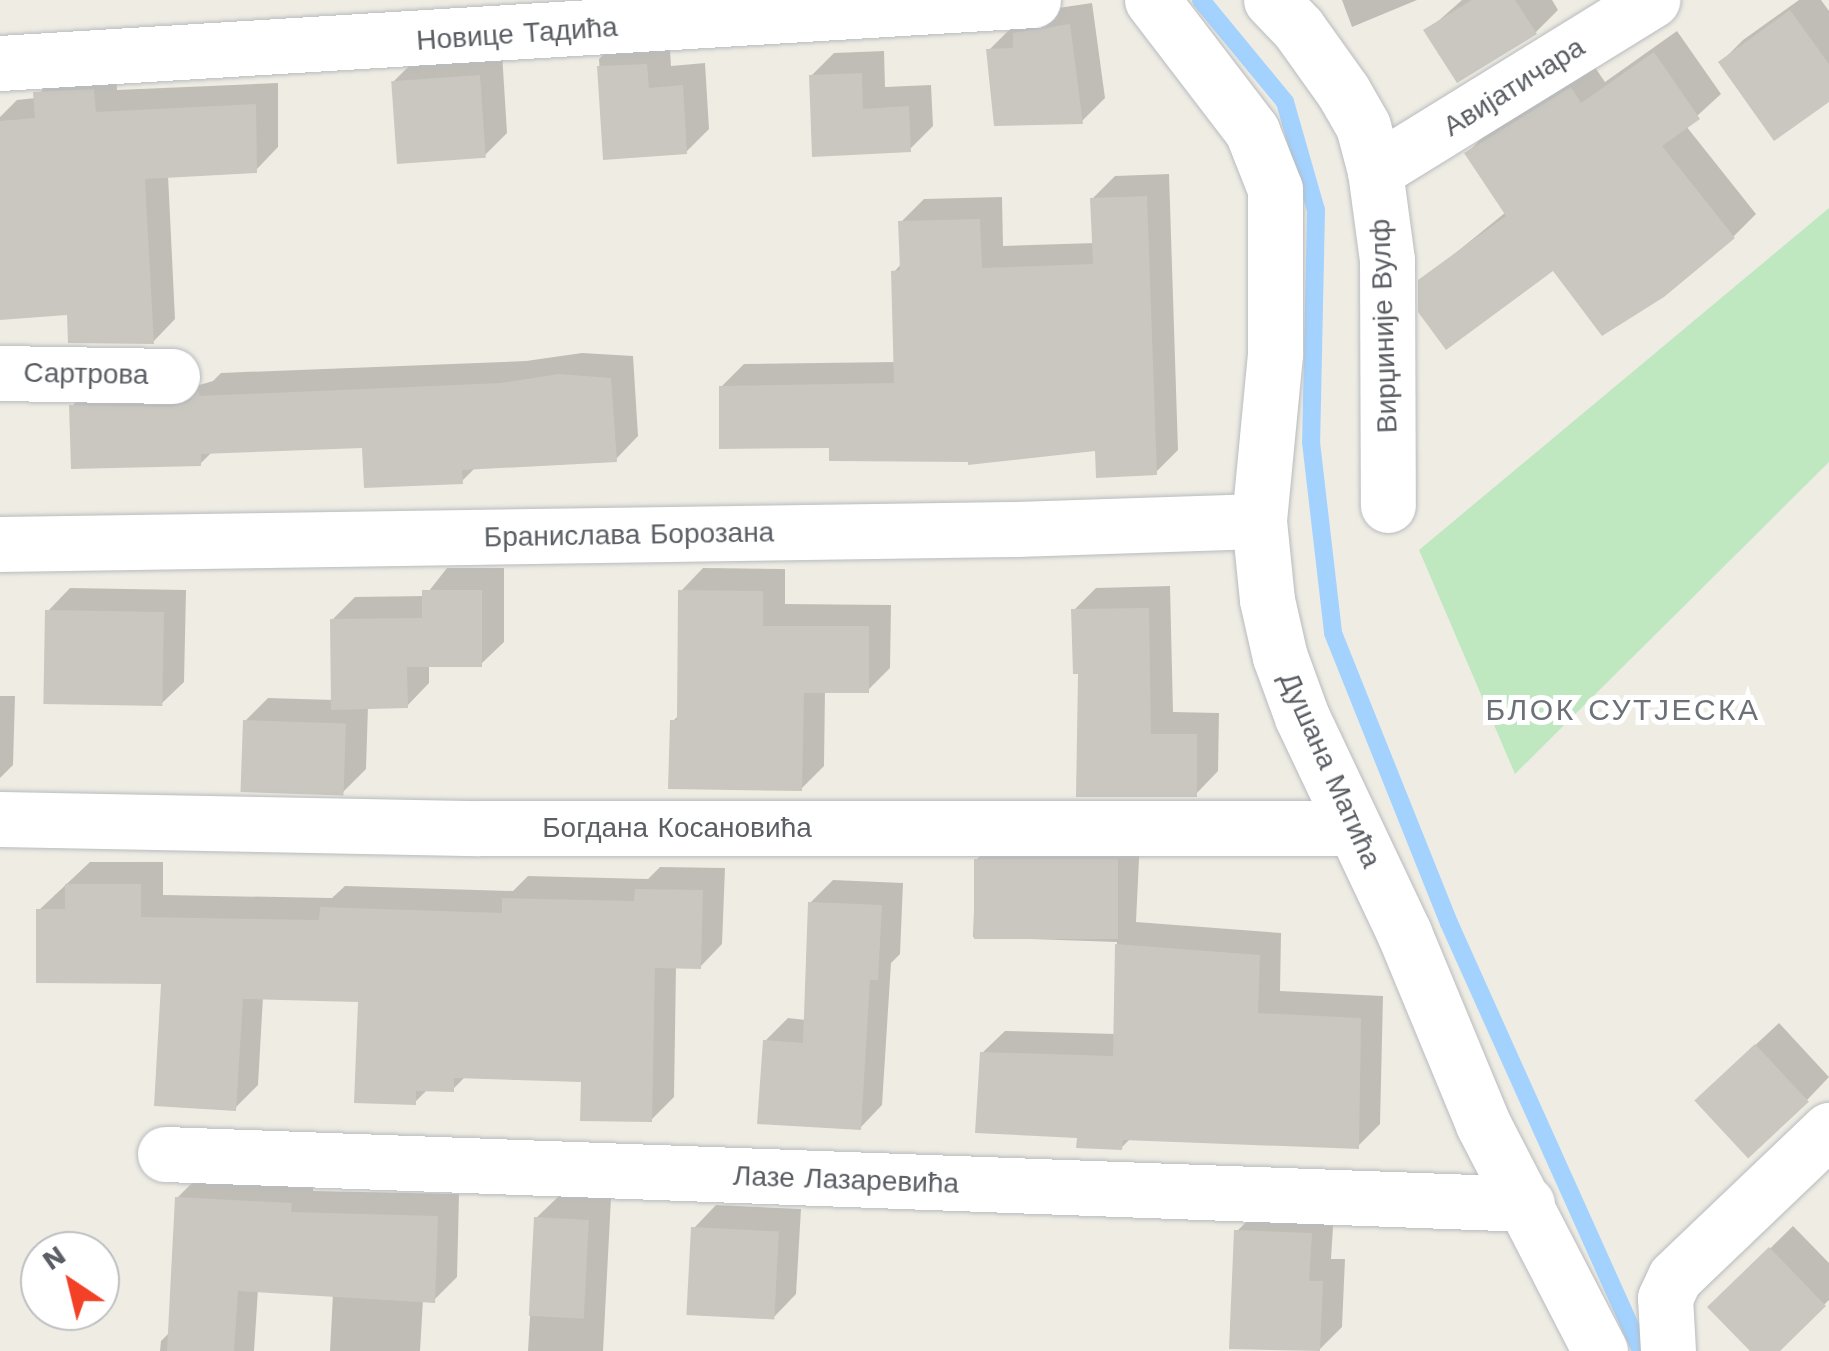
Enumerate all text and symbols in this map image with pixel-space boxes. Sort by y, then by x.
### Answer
street label: Новице Тадића [415,10,619,58]
street label: Авијатичара [1437,30,1591,144]
street label: Вирџиније Вулф [1363,218,1405,434]
street label: Сартрова [23,356,149,392]
street label: Бранислава Борозана [484,516,774,554]
street label: Душана Матића [1272,667,1388,873]
district label: БЛОК СУТЈЕСКА [1485,692,1761,728]
street label: Богдана Косановића [542,811,812,845]
street label: Лазе Лазаревића [732,1159,960,1201]
north arrow [20,1231,120,1331]
text: N [36,1238,72,1277]

